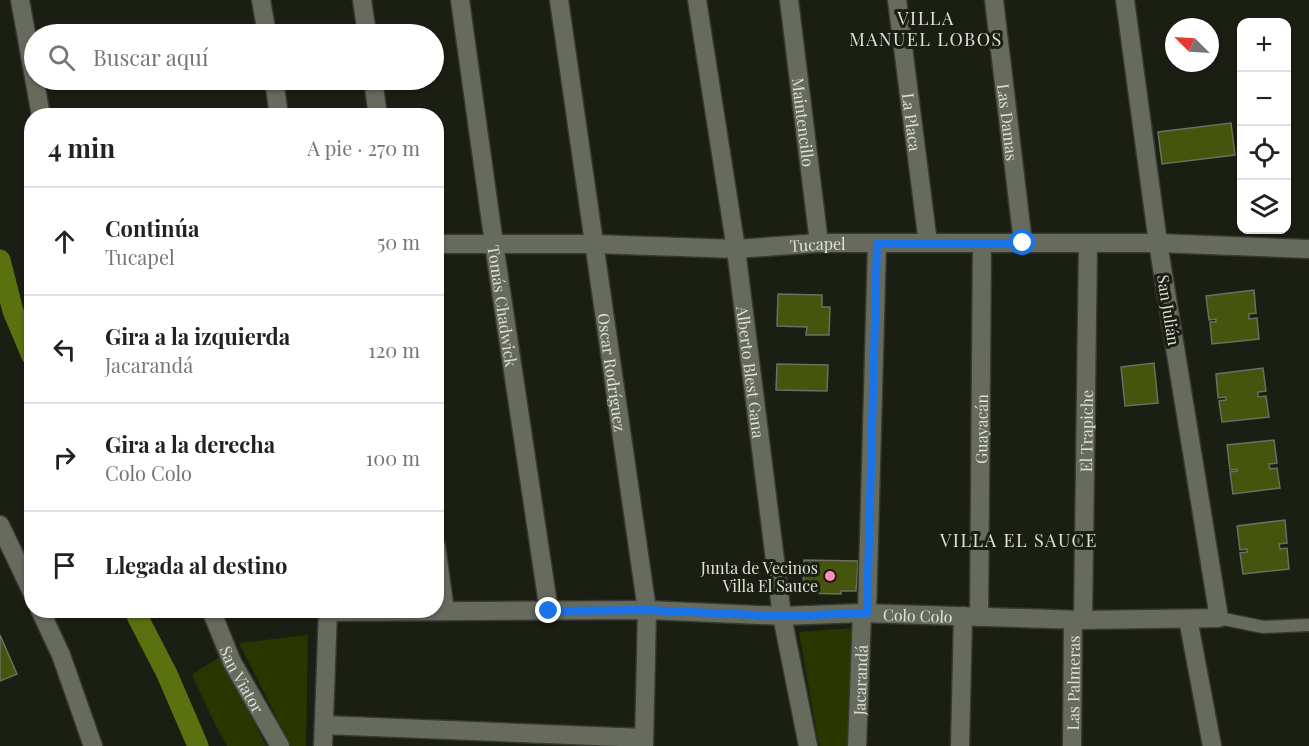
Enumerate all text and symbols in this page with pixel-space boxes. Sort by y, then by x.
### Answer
district label: VILLA MANUEL LOBOS [849,6,1003,51]
north arrow [1165,18,1219,72]
map controls [1237,18,1291,234]
button: + [1237,18,1291,72]
search box [24,24,444,90]
icon: search [45,41,78,74]
text: Buscar aquí [93,42,208,72]
button: − [1237,72,1291,126]
street label: Maintencillo [788,76,820,168]
street label: Las Damas [994,82,1024,162]
street label: La Placa [898,92,927,152]
button: locate [1237,126,1291,180]
text: 4 min [48,130,115,165]
text: A pie · 270 m [307,134,420,161]
button: layers [1237,180,1291,234]
text: Continúa [105,213,199,243]
icon: ahead [48,225,81,258]
text: 50 m [377,228,420,255]
route start [1009,229,1035,255]
street label: Tucapel [789,233,846,256]
text: Tucapel [105,243,175,270]
street label: Tomás Chadwick [484,244,523,368]
street label: San Julián [1153,273,1185,347]
street label: Alberto Blest Gana [733,304,770,439]
street label: Oscar Rodríguez [594,312,632,433]
text: Gira a la izquierda [105,321,290,351]
icon: left [48,333,81,366]
text: 120 m [368,336,420,363]
text: Jacarandá [105,351,193,378]
street label: El Trapiche [1074,390,1097,472]
street label: Guayacán [970,394,991,464]
text: Gira a la derecha [105,429,275,459]
icon: right [48,441,81,474]
text: 100 m [366,444,420,471]
text: Colo Colo [105,459,192,486]
district label: VILLA EL SAUCE [939,528,1098,552]
icon: arrive [48,549,81,582]
text: Llegada al destino [105,550,287,580]
place label: Junta de Vecinos Villa El Sauce [700,557,818,596]
marker: Junta de Vecinos Villa El Sauce [823,569,837,583]
route end [535,597,561,623]
street label: Colo Colo [883,603,953,626]
street label: Las Palmeras [1062,635,1083,731]
street label: San Viator [216,642,269,716]
street label: Jacarandá [848,644,871,717]

